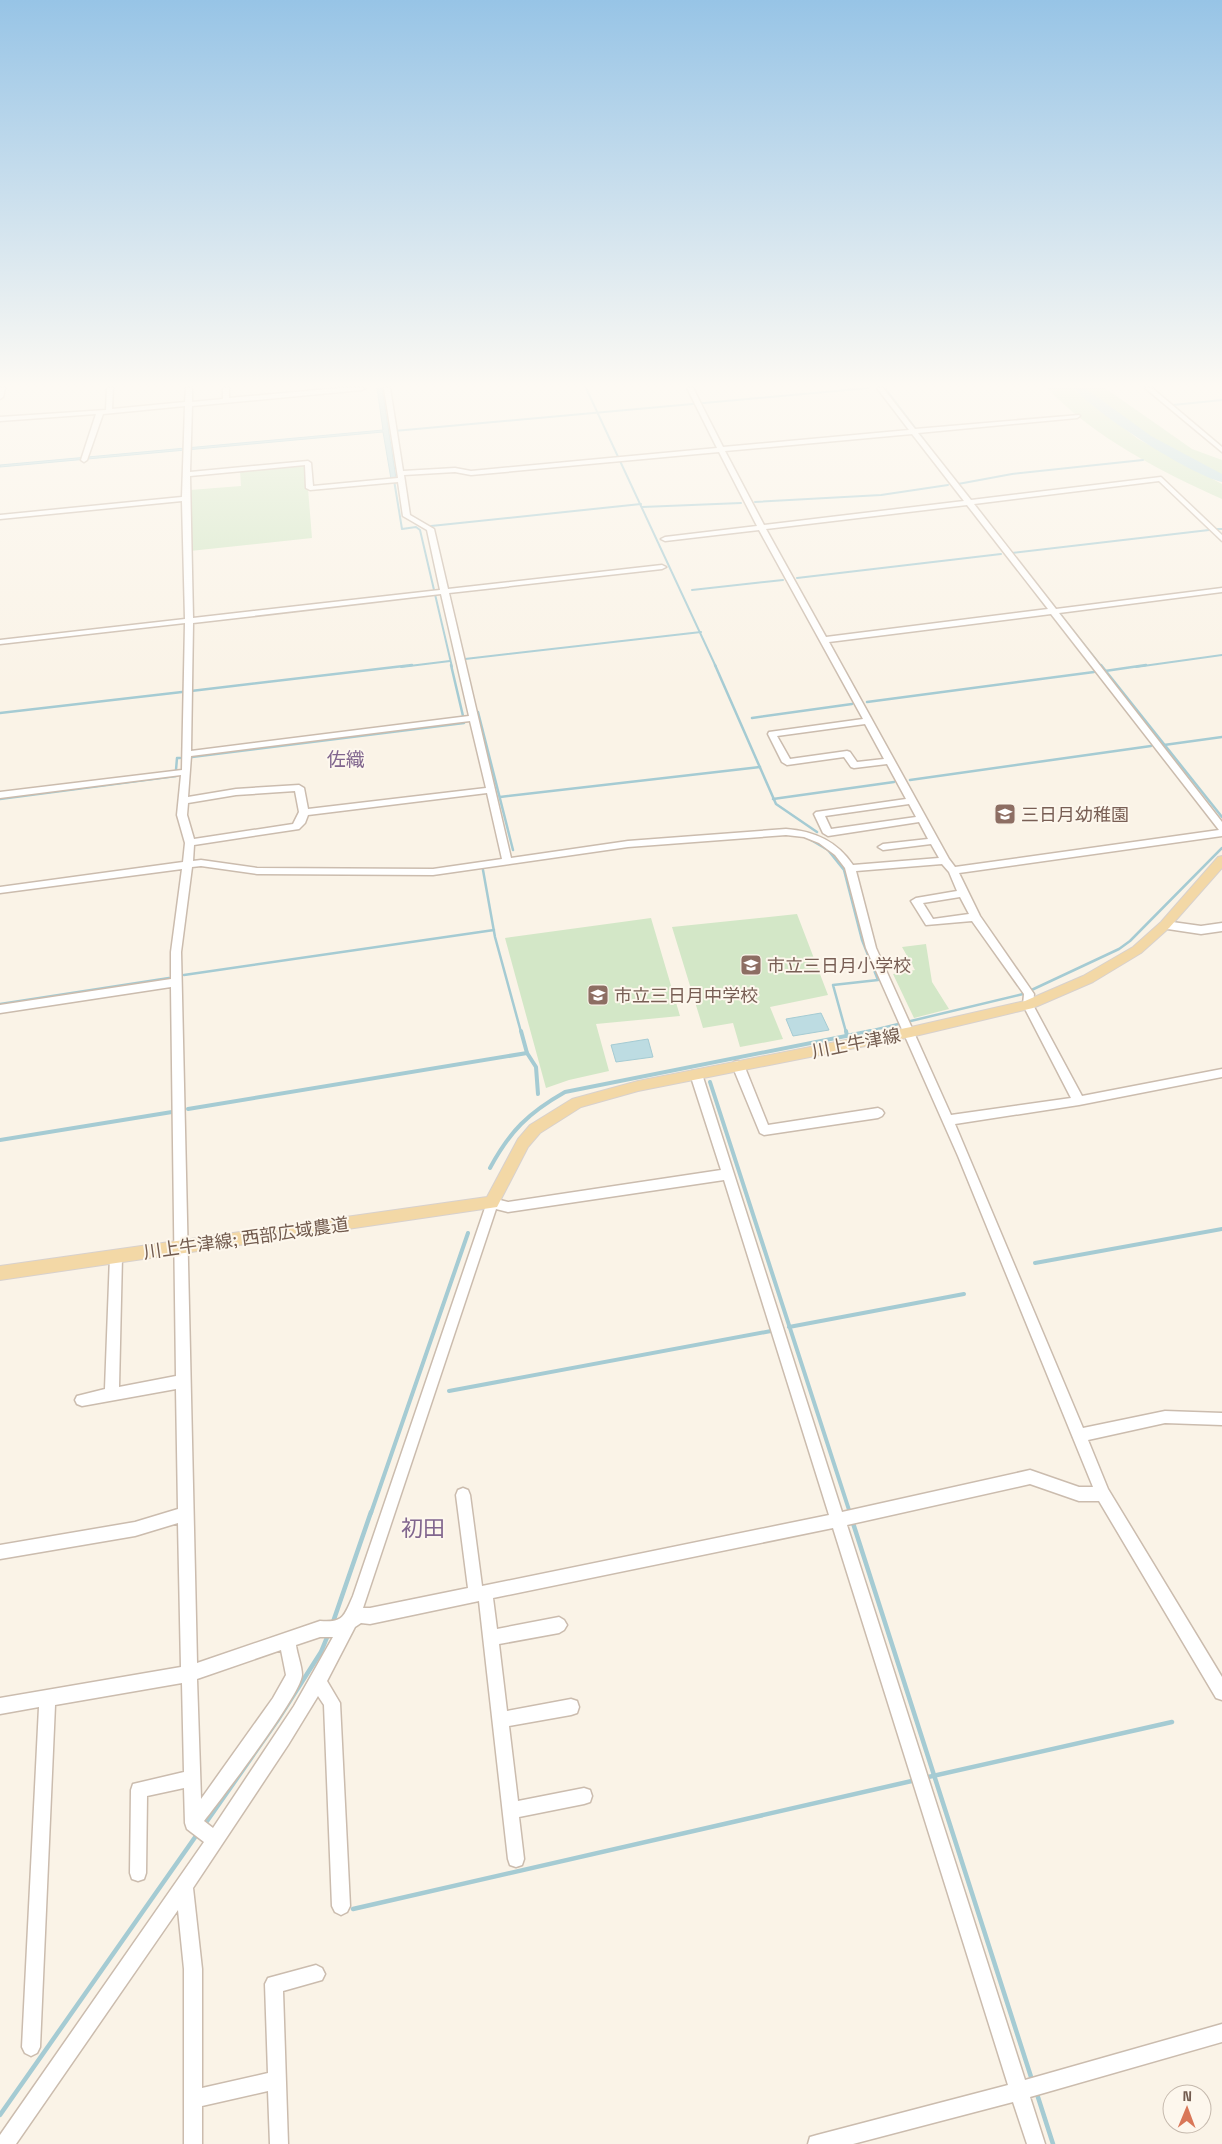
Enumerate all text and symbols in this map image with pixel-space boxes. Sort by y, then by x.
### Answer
district label: 佐織 [327,747,365,772]
school or university icon: 三日月幼稚園 [993,802,1017,826]
place label: 三日月幼稚園 [1021,803,1129,826]
school or university icon: 市立三日月小学校 [739,953,763,977]
place label: 市立三日月小学校 [767,954,911,977]
school or university icon: 市立三日月中学校 [586,983,610,1007]
place label: 市立三日月中学校 [614,984,758,1007]
street label: 川上牛津線 [810,1023,902,1063]
street label: 川上牛津線; 西部広域農道 [142,1212,350,1264]
district label: 初田 [401,1514,445,1542]
north arrow [1162,2084,1212,2134]
text: N [1182,2087,1192,2105]

